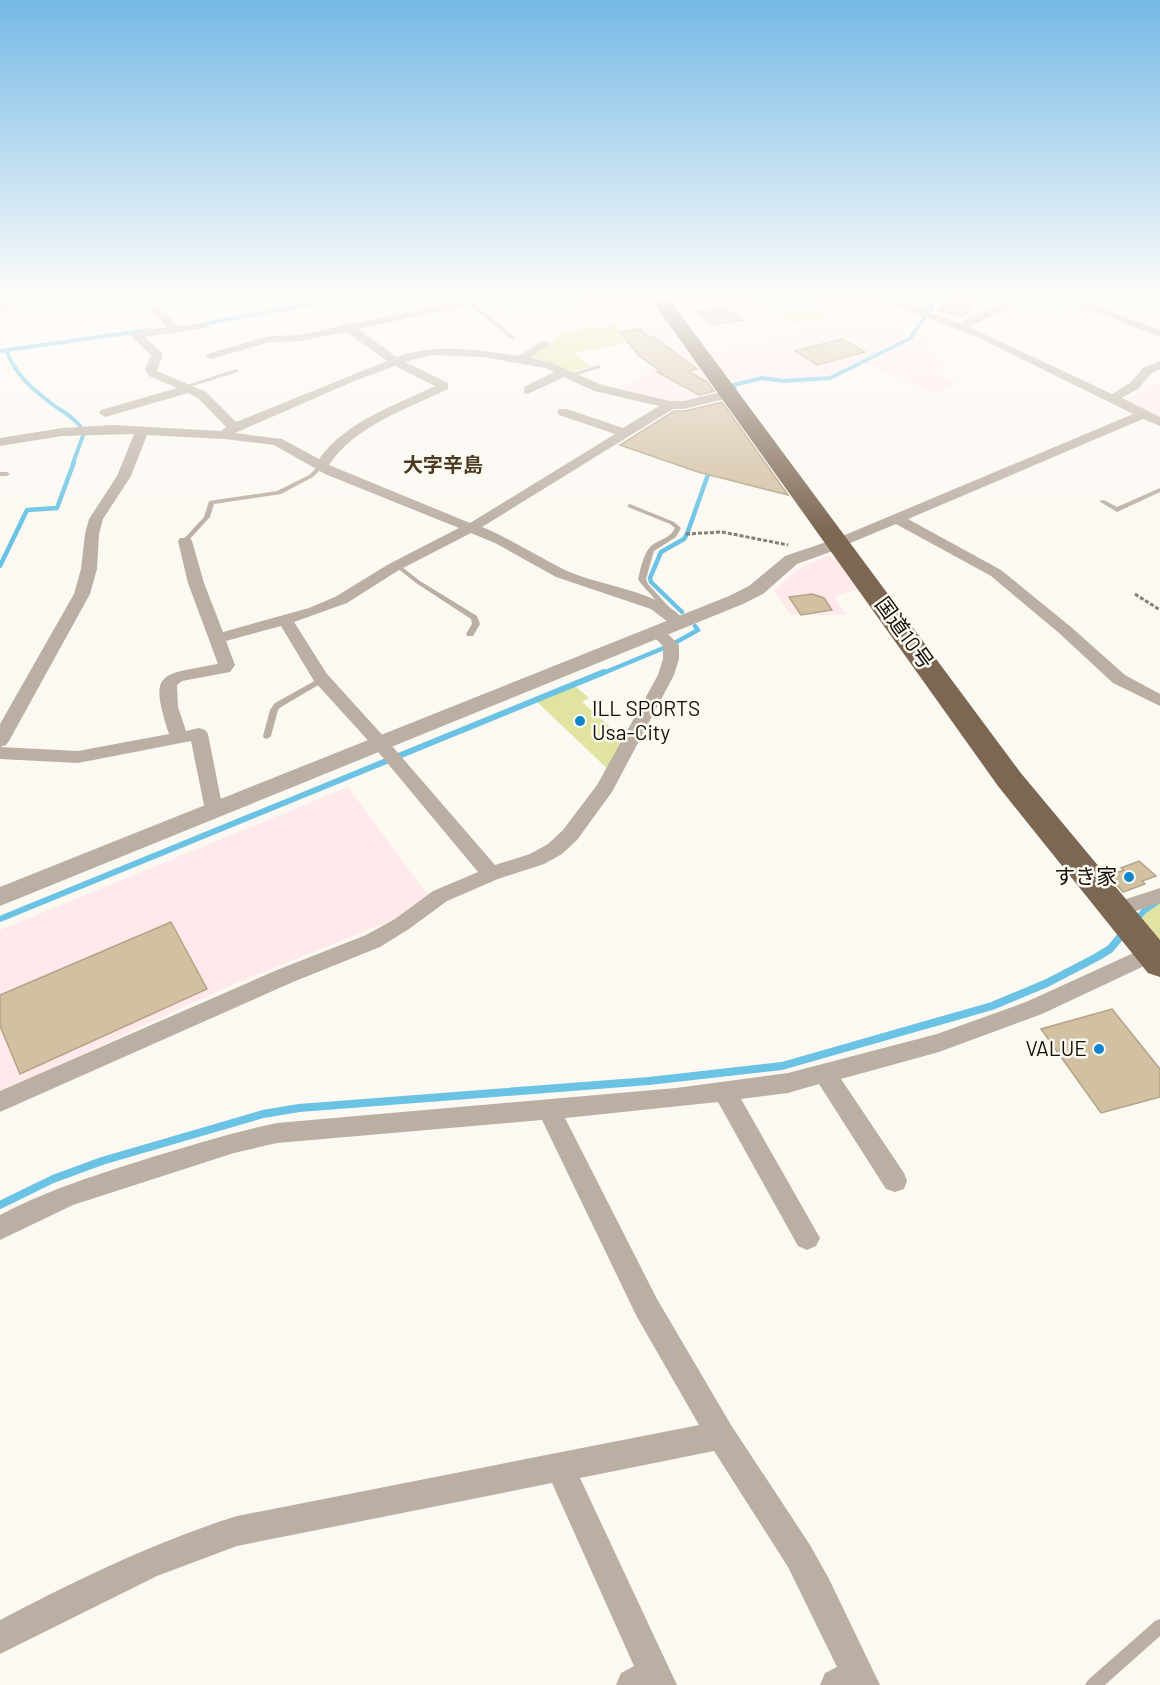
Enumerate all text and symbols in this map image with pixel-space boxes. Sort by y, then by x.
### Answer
district label: 大字辛島 [403,452,483,476]
street label: 国道10号 [871,592,939,673]
place label: ILL SPORTS Usa-City [592,695,700,744]
marker: ILL SPORTS Usa-City [573,714,587,728]
place label: すき家 [1054,863,1117,888]
marker: すき家 [1122,870,1136,884]
place label: VALUE [1026,1035,1087,1060]
marker: VALUE [1092,1042,1106,1056]

